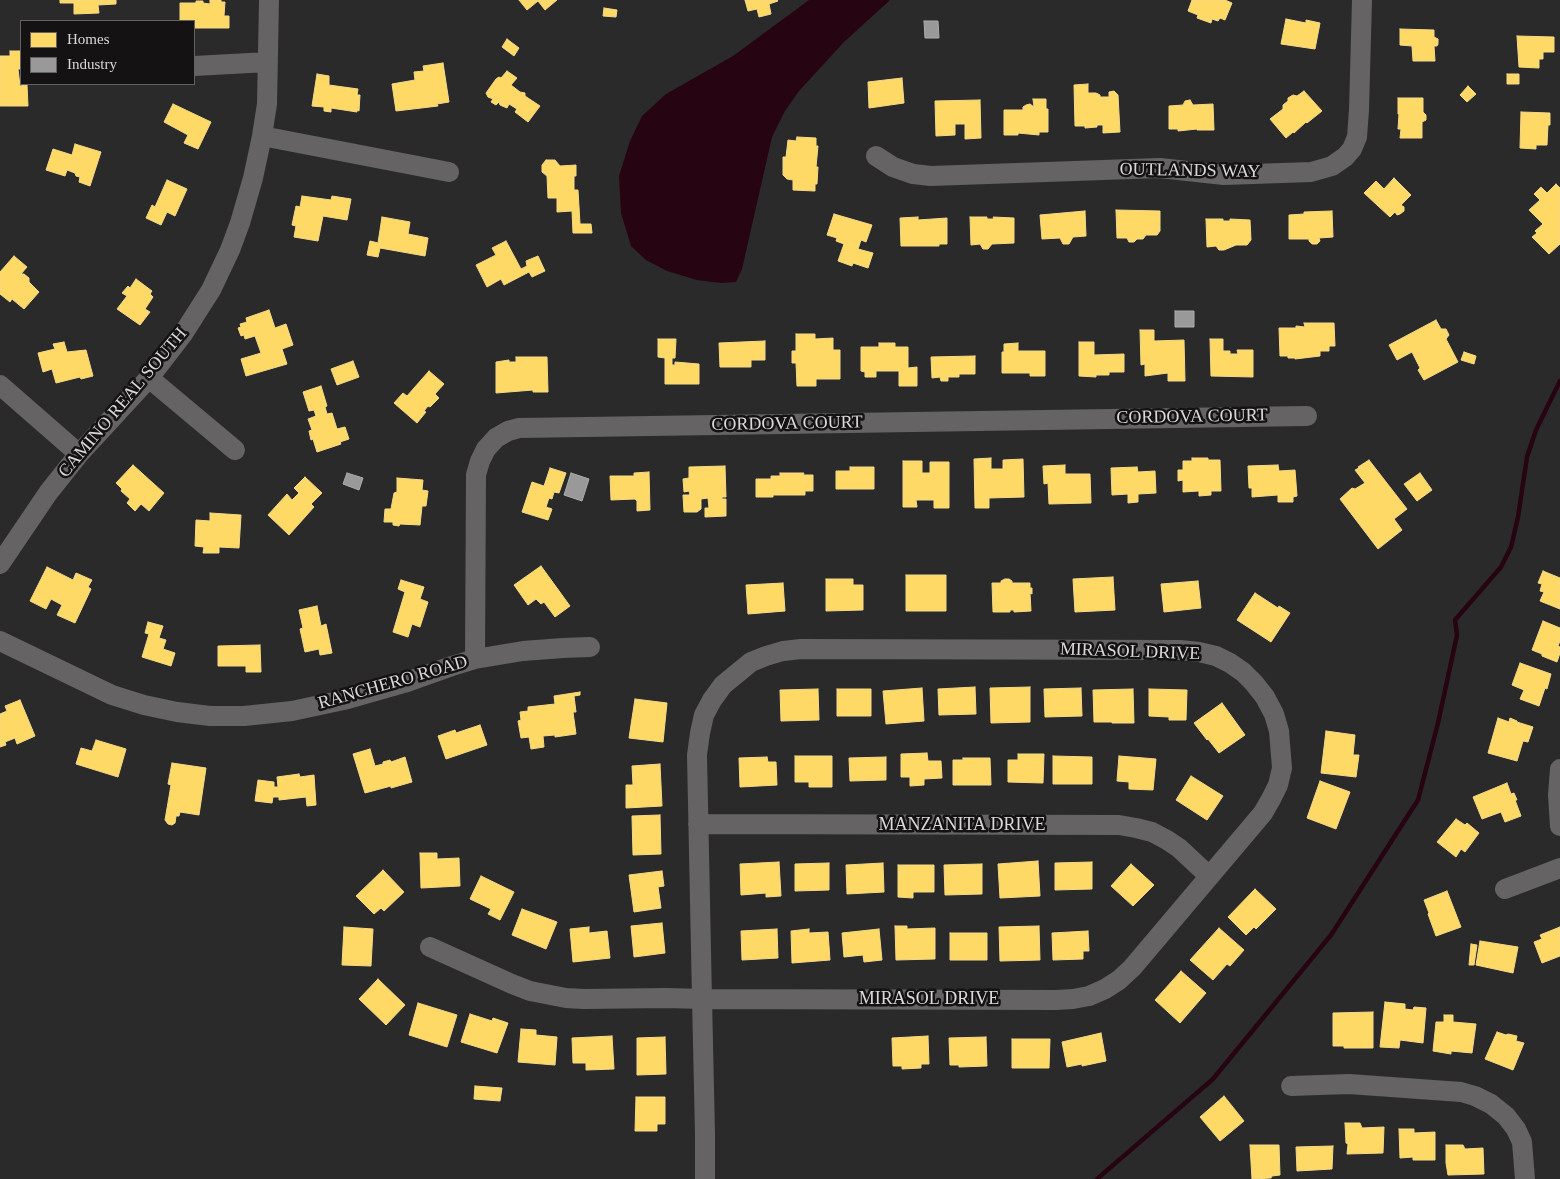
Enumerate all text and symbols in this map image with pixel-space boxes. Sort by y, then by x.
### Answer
legend [20,20,195,85]
text: Homes [67,31,110,47]
text: Industry [67,56,117,72]
street label: OUTLANDS WAY [1119,159,1261,183]
street label: CAMINO REAL SOUTH [54,324,192,482]
street label: CORDOVA COURT [1116,405,1268,429]
street label: CORDOVA COURT [711,412,863,436]
street label: MIRASOL DRIVE [1059,639,1201,665]
street label: RANCHERO ROAD [316,651,470,715]
street label: MANZANITA DRIVE [878,814,1046,836]
street label: MIRASOL DRIVE [859,988,999,1010]

